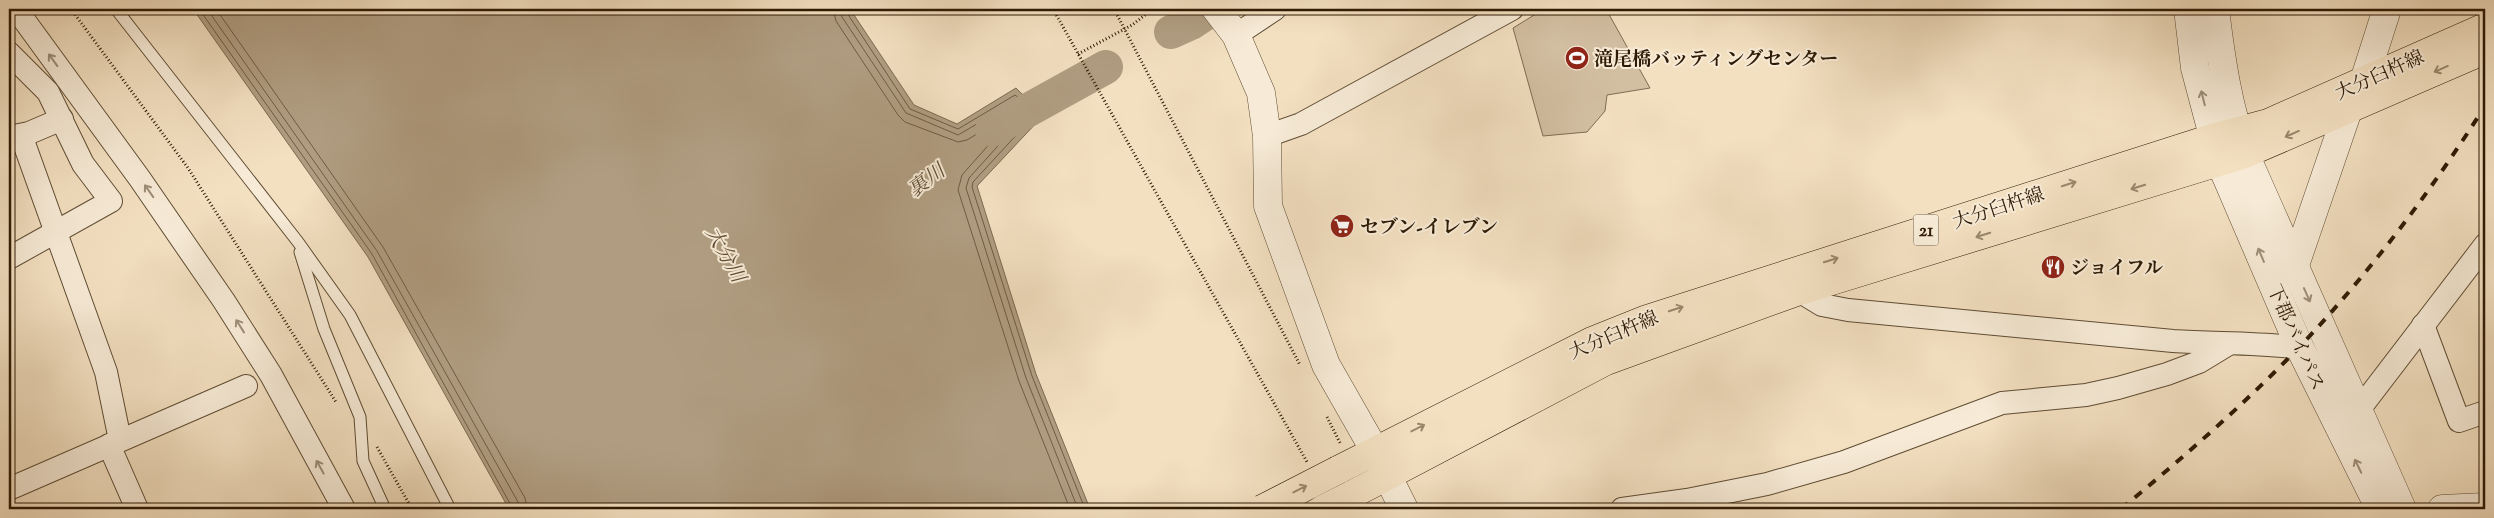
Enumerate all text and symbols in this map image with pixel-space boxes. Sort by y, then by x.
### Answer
sports icon: 滝尾橋バッティングセンター [1564,45,1590,71]
street label: 大分臼杵線 [2331,45,2429,108]
place label: 滝尾橋バッティングセンター [1594,47,1838,74]
one-way arrow [48,53,58,67]
one-way arrow [2434,65,2449,75]
one-way arrow [2197,91,2207,107]
one-way arrow [2285,130,2300,140]
water label: 裏川 [903,157,954,206]
one-way arrow [2061,179,2077,188]
street label: 大分臼杵線 [1949,182,2048,237]
one-way arrow [2131,183,2147,193]
one-way arrow [144,184,154,198]
supermarket icon: セブン-イレブン [1329,213,1355,239]
road number: 21 [1914,214,1938,246]
place label: セブン-イレブン [1360,215,1498,242]
water label: 大分川 [697,222,752,290]
one-way arrow [1975,230,1991,240]
one-way arrow [2255,248,2265,263]
one-way arrow [1823,254,1839,264]
restaurant icon: ジョイフル [2040,254,2066,280]
place label: ジョイフル [2070,256,2163,283]
street label: 下郡バイパス [2259,281,2330,395]
one-way arrow [2302,287,2312,302]
one-way arrow [1668,304,1684,313]
street label: 大分臼杵線 [1565,305,1663,367]
one-way arrow [235,319,245,333]
one-way arrow [1410,423,1425,432]
one-way arrow [2353,458,2363,473]
one-way arrow [315,460,325,474]
one-way arrow [1293,484,1307,494]

